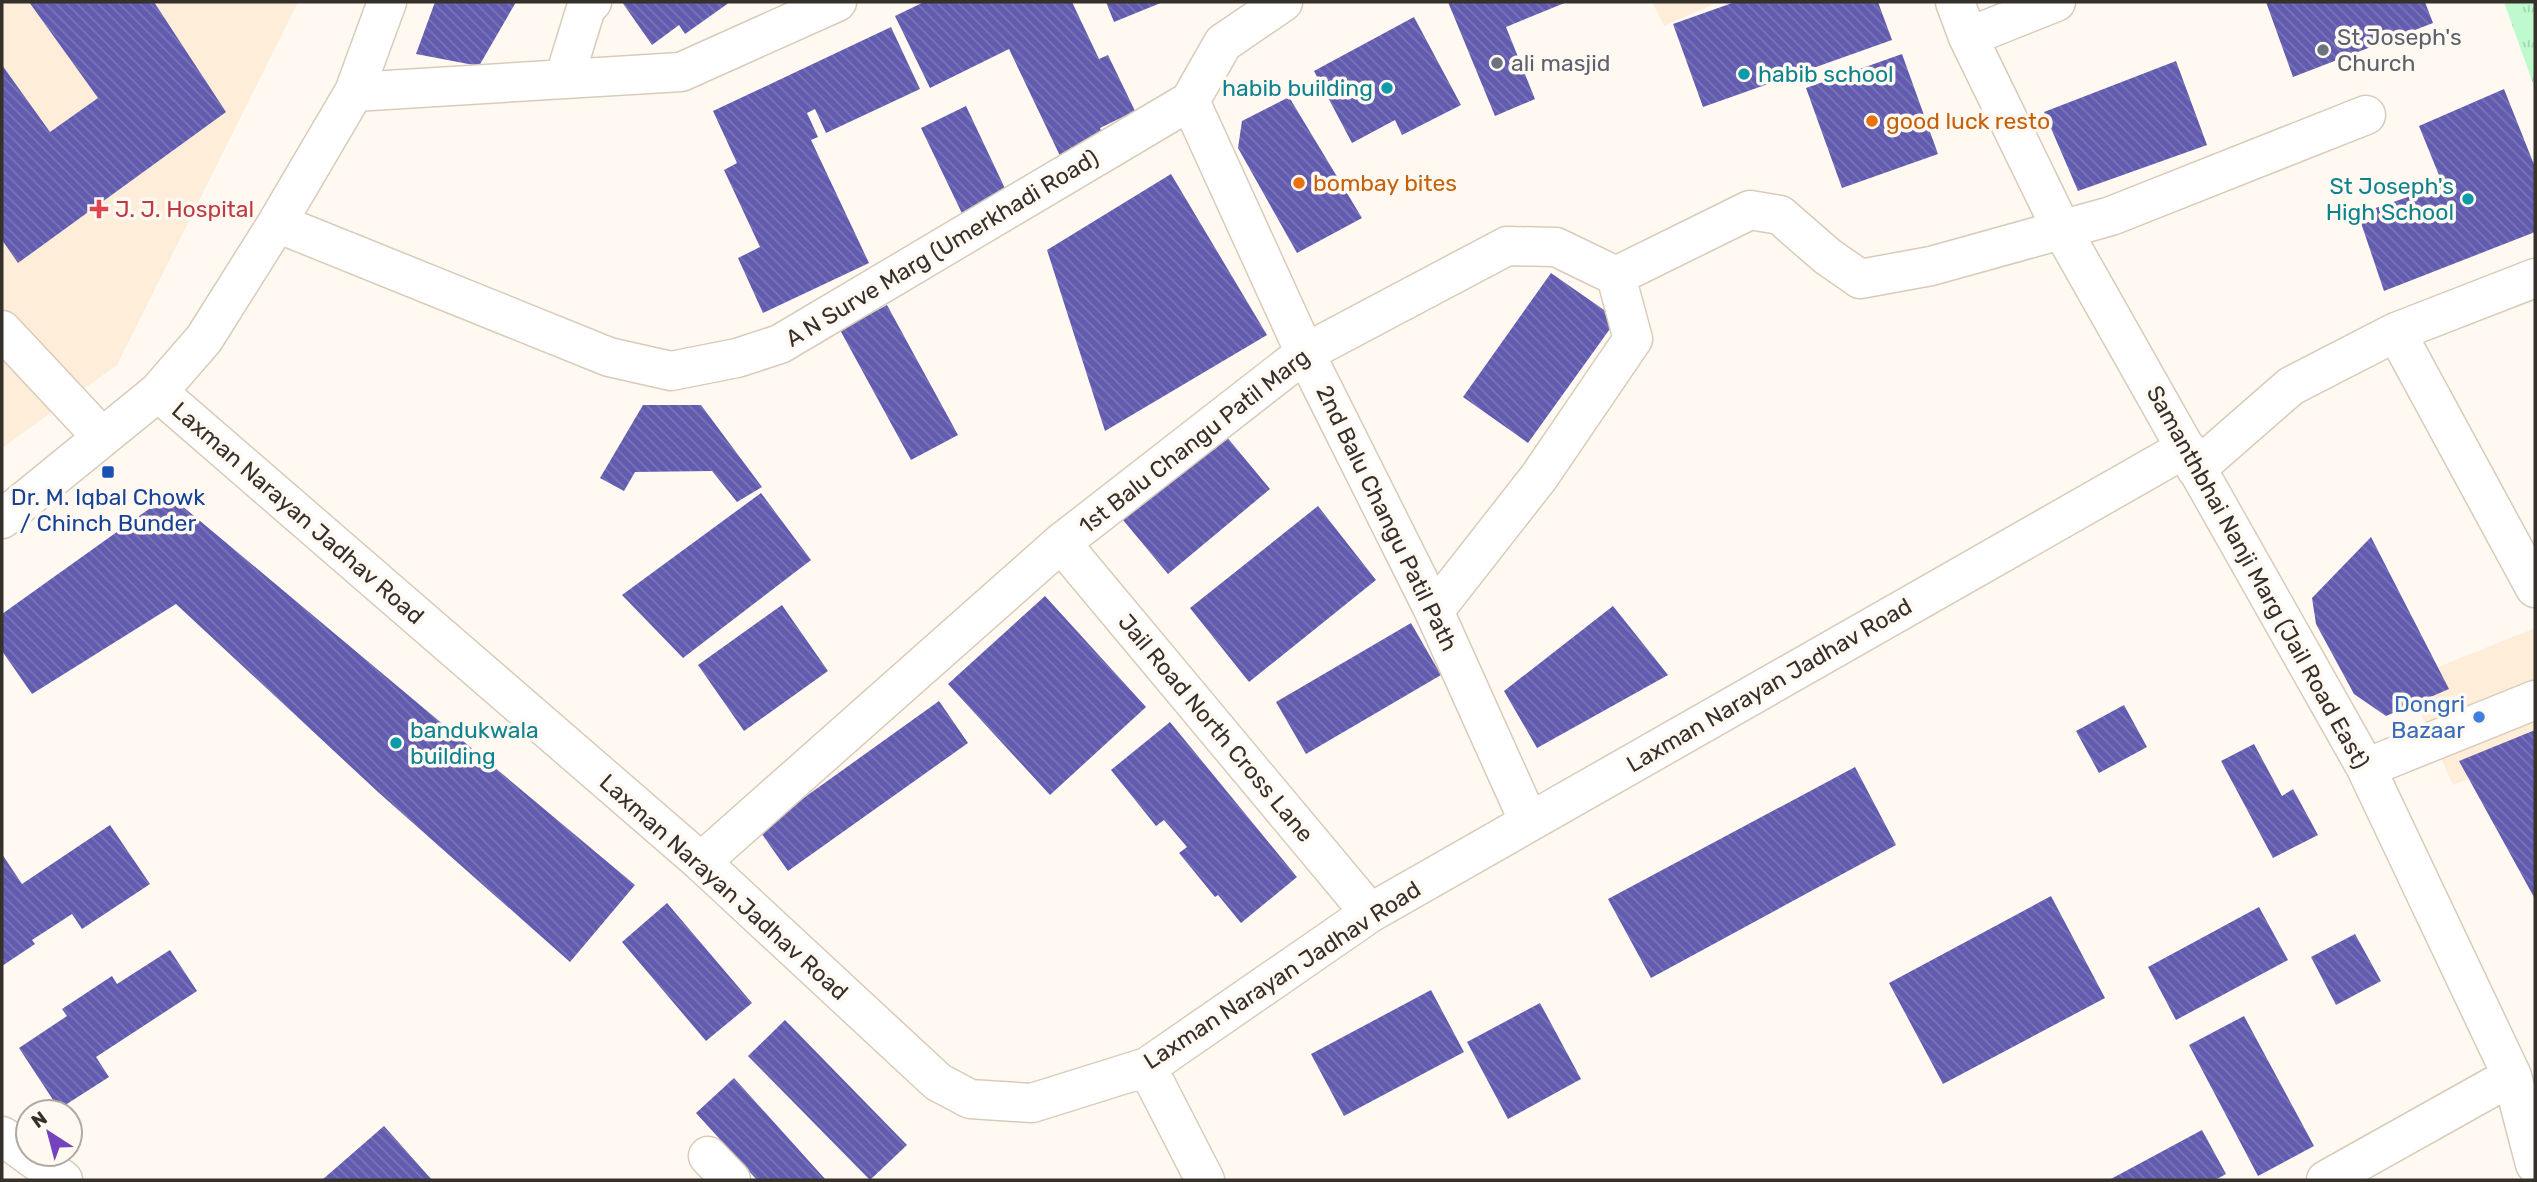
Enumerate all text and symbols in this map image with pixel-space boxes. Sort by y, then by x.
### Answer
place label: St Joseph's Church [2337,23,2462,77]
marker: St Joseph's Church [2315,42,2331,58]
place label: ali masjid [1511,49,1610,77]
marker: ali masjid [1489,55,1505,71]
place label: habib school [1758,60,1894,88]
marker: habib school [1736,66,1752,82]
place label: habib building [1222,74,1373,102]
marker: habib building [1379,80,1395,96]
place label: good luck resto [1886,107,2050,135]
marker: good luck resto [1864,113,1880,129]
street label: A N Surve Marg (Umerkhadi Road) [780,143,1104,353]
place label: bombay bites [1313,169,1457,197]
place label: St Joseph's High School [2326,172,2454,226]
marker: bombay bites [1291,175,1307,191]
marker: St Joseph's High School [2460,191,2476,207]
place label: J. J. Hospital [115,195,254,223]
marker: J. J. Hospital [89,199,109,219]
street label: 1st Balu Changu Patil Marg [1073,342,1315,540]
street label: 2nd Balu Changu Patil Path [1310,381,1464,655]
street label: Samanthbhai Nanji Marg (Jail Road East) [2141,381,2375,773]
street label: Laxman Narayan Jadhav Road [166,396,430,630]
marker: Dr. M. Iqbal Chowk / Chinch Bunder [100,464,116,480]
place label: Dr. M. Iqbal Chowk / Chinch Bunder [11,483,205,537]
street label: Laxman Narayan Jadhav Road [1621,592,1917,778]
street label: Jail Road North Cross Lane [1112,608,1320,848]
place label: Dongri Bazaar [2391,690,2465,744]
marker: Dongri Bazaar [2471,709,2487,725]
place label: bandukwala building [410,716,539,770]
marker: bandukwala building [388,735,404,751]
street label: Laxman Narayan Jadhav Road [594,768,854,1006]
street label: Laxman Narayan Jadhav Road [1138,875,1426,1075]
north arrow [14,1098,84,1168]
text: N [27,1106,52,1133]

